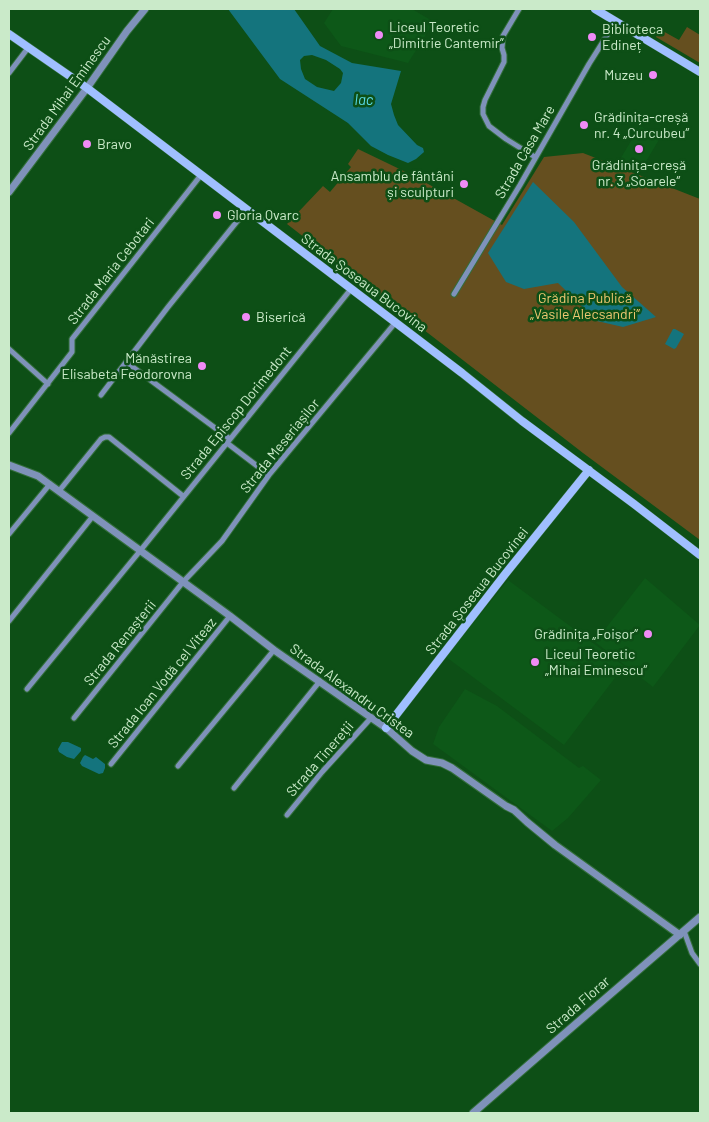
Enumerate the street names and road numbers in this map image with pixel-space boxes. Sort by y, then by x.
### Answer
street label: Strada Mihai Eminescu [20,32,114,154]
street label: Strada Casa Mare [491,102,559,202]
street label: Strada Maria Cebotari [64,214,158,328]
street label: Strada Șoseaua Bucovina [298,230,430,336]
street label: Strada Episcop Dorimedont [177,343,295,483]
street label: Strada Meseriașilor [237,395,323,497]
street label: Strada Șoseaua Bucovinei [422,524,532,658]
street label: Strada Renașterii [80,597,160,689]
street label: Strada Ioan Vodă cel Viteaz [104,614,220,752]
street label: Strada Alexandru Cristea [287,640,417,742]
street label: Strada Tinereții [283,718,357,800]
street label: Strada Florar [543,973,613,1037]

